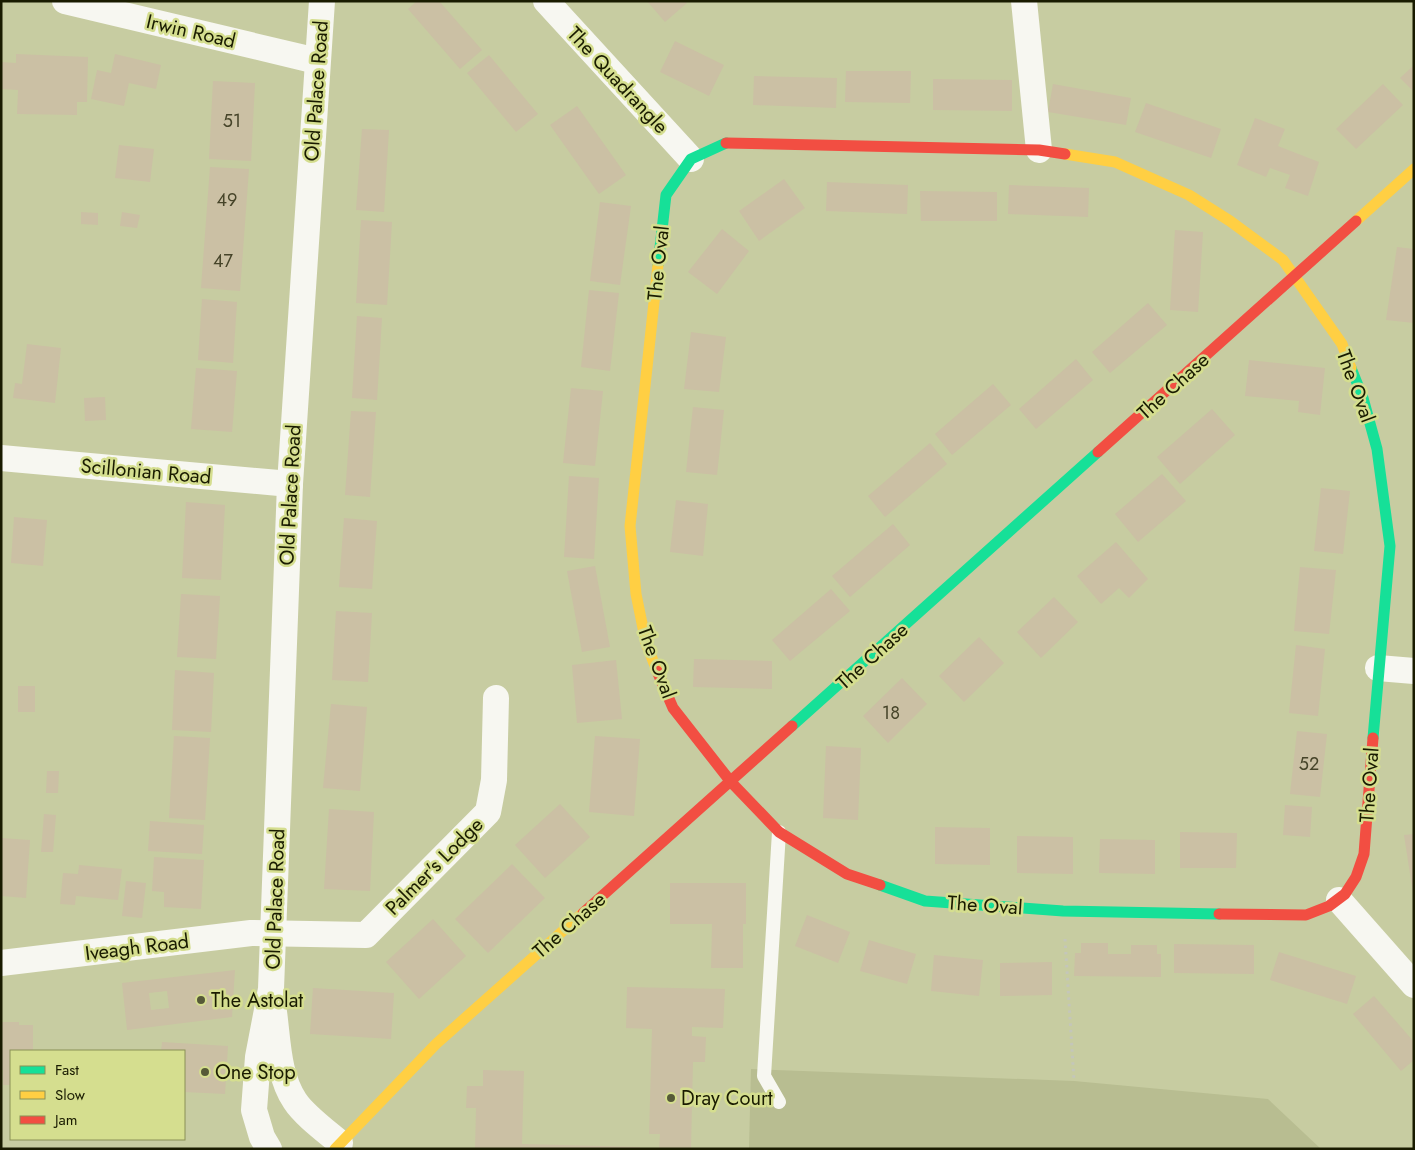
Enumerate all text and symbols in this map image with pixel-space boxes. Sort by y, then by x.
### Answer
street label: Irwin Road [143,7,238,56]
street label: Old Palace Road [297,20,336,162]
street label: The Quadrangle [560,20,675,140]
house number: 51 [223,108,241,134]
house number: 49 [217,187,237,213]
street label: The Oval [640,224,677,302]
house number: 47 [213,248,234,274]
street label: The Chase [1131,346,1216,427]
street label: The Oval [1329,346,1382,426]
street label: Old Palace Road [272,424,309,566]
street label: Scillonian Road [80,451,212,492]
street label: The Chase [830,616,915,697]
street label: The Oval [630,622,683,702]
house number: 18 [882,700,900,726]
street label: The Oval [1352,746,1387,824]
house number: 52 [1299,751,1319,777]
street label: Palmer's Lodge [379,811,490,922]
street label: Old Palace Road [259,828,292,970]
street label: The Chase [527,885,612,965]
street label: The Oval [946,888,1024,923]
street label: Iveagh Road [83,927,191,968]
place label: The Astolat [211,986,303,1015]
marker: The Astolat [195,994,207,1006]
legend [10,1050,185,1140]
place label: One Stop [215,1058,296,1087]
text: Fast [55,1059,79,1081]
marker: One Stop [199,1066,211,1078]
text: Slow [55,1084,86,1106]
place label: Dray Court [681,1084,773,1113]
marker: Dray Court [665,1092,677,1104]
text: Jam [53,1109,78,1131]

